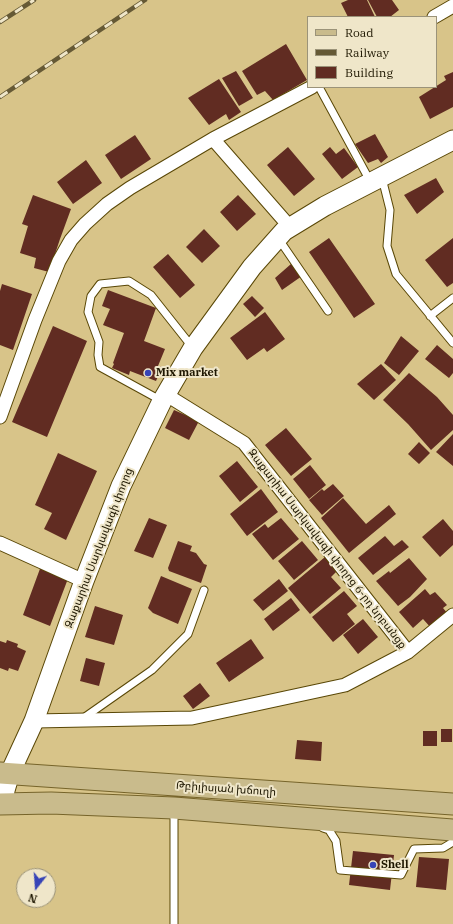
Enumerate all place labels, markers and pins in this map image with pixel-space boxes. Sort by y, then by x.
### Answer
place label: Mix market [156,366,218,380]
marker: Mix market [143,368,153,378]
place label: Shell [381,858,408,872]
marker: Shell [368,860,378,870]

